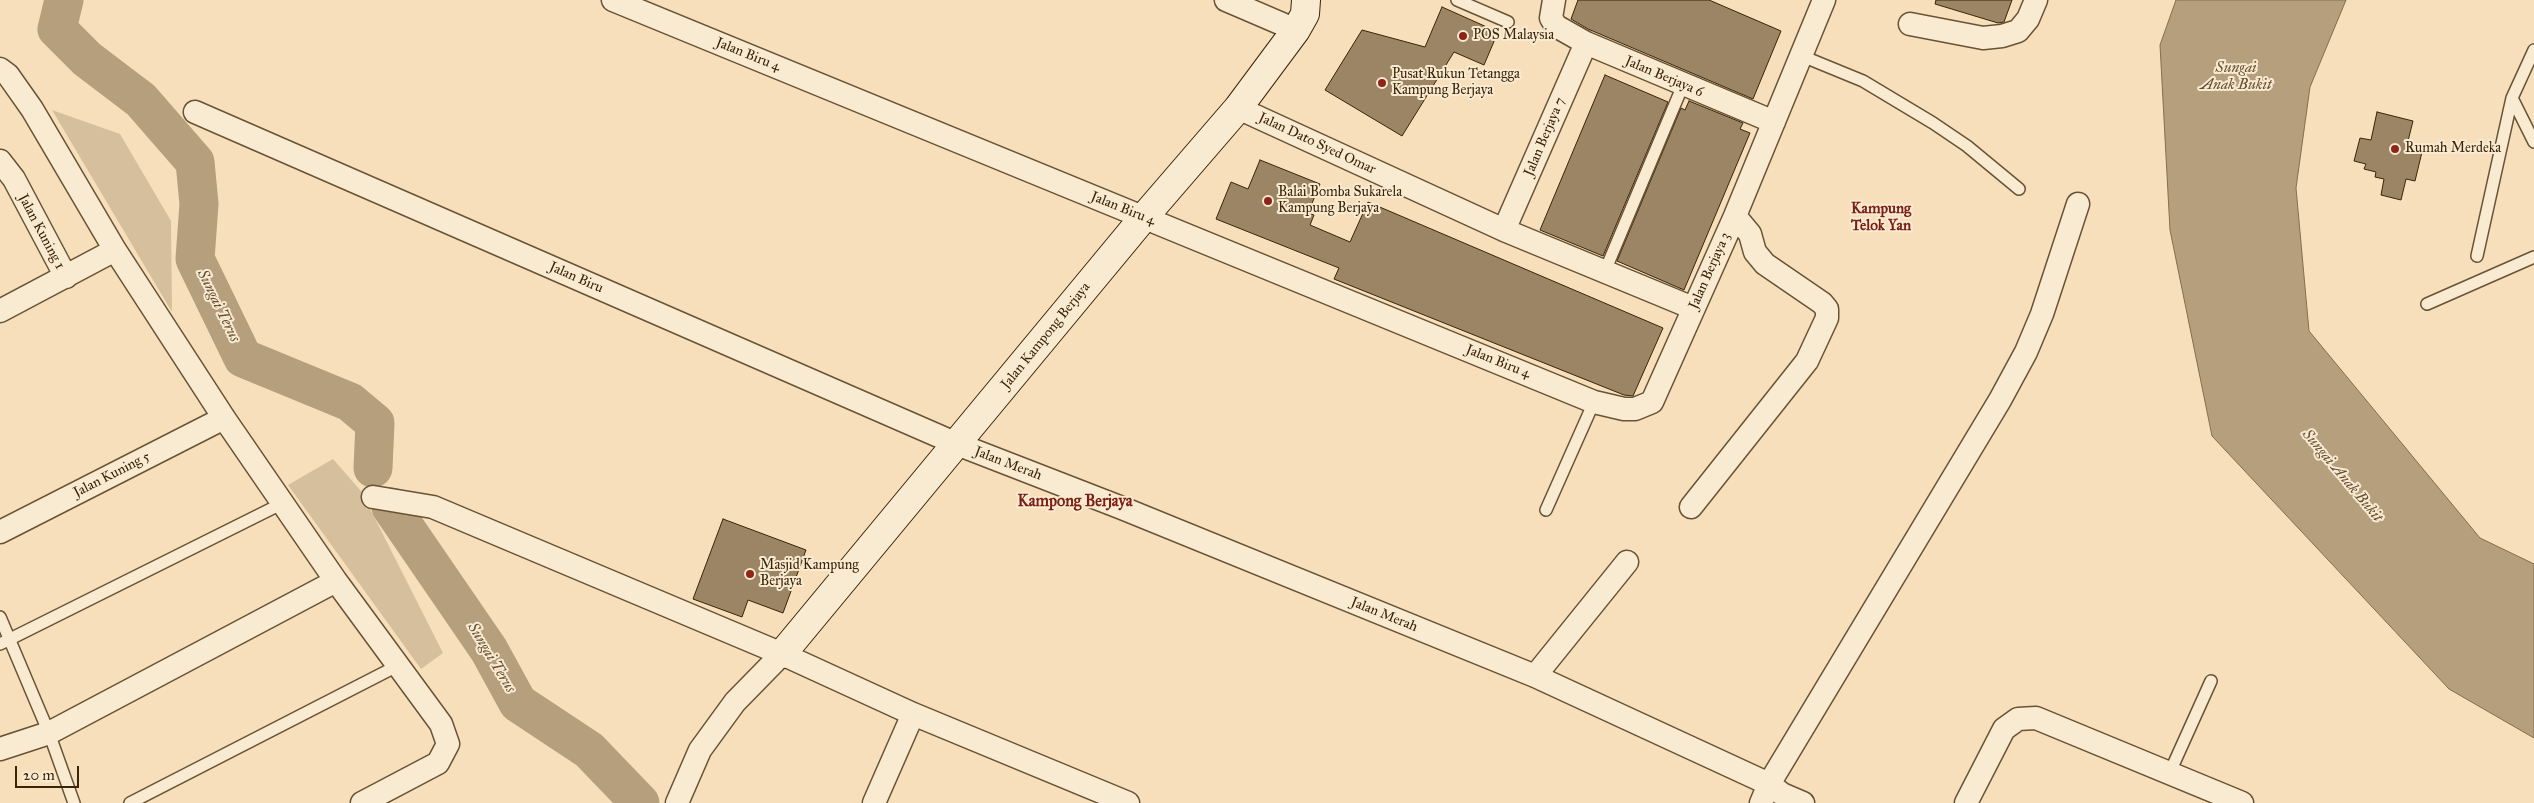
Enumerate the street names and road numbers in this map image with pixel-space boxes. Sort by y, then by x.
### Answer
street label: Jalan Biru 4 [713,34,783,76]
street label: Jalan Berjaya 6 [1622,53,1706,101]
street label: Jalan Berjaya 7 [1521,95,1569,179]
street label: Jalan Dato Syed Omar [1256,109,1378,179]
street label: Jalan Biru 4 [1088,188,1158,230]
street label: Jalan Kuning 1 [14,192,68,272]
street label: Jalan Berjaya 3 [1686,230,1734,312]
street label: Jalan Biru [546,259,606,297]
street label: Jalan Kampong Berjaya [998,279,1094,393]
street label: Jalan Biru 4 [1463,341,1533,383]
street label: Jalan Merah [972,444,1044,484]
street label: Jalan Kuning 5 [71,449,153,501]
street label: Jalan Merah [1348,594,1420,636]

